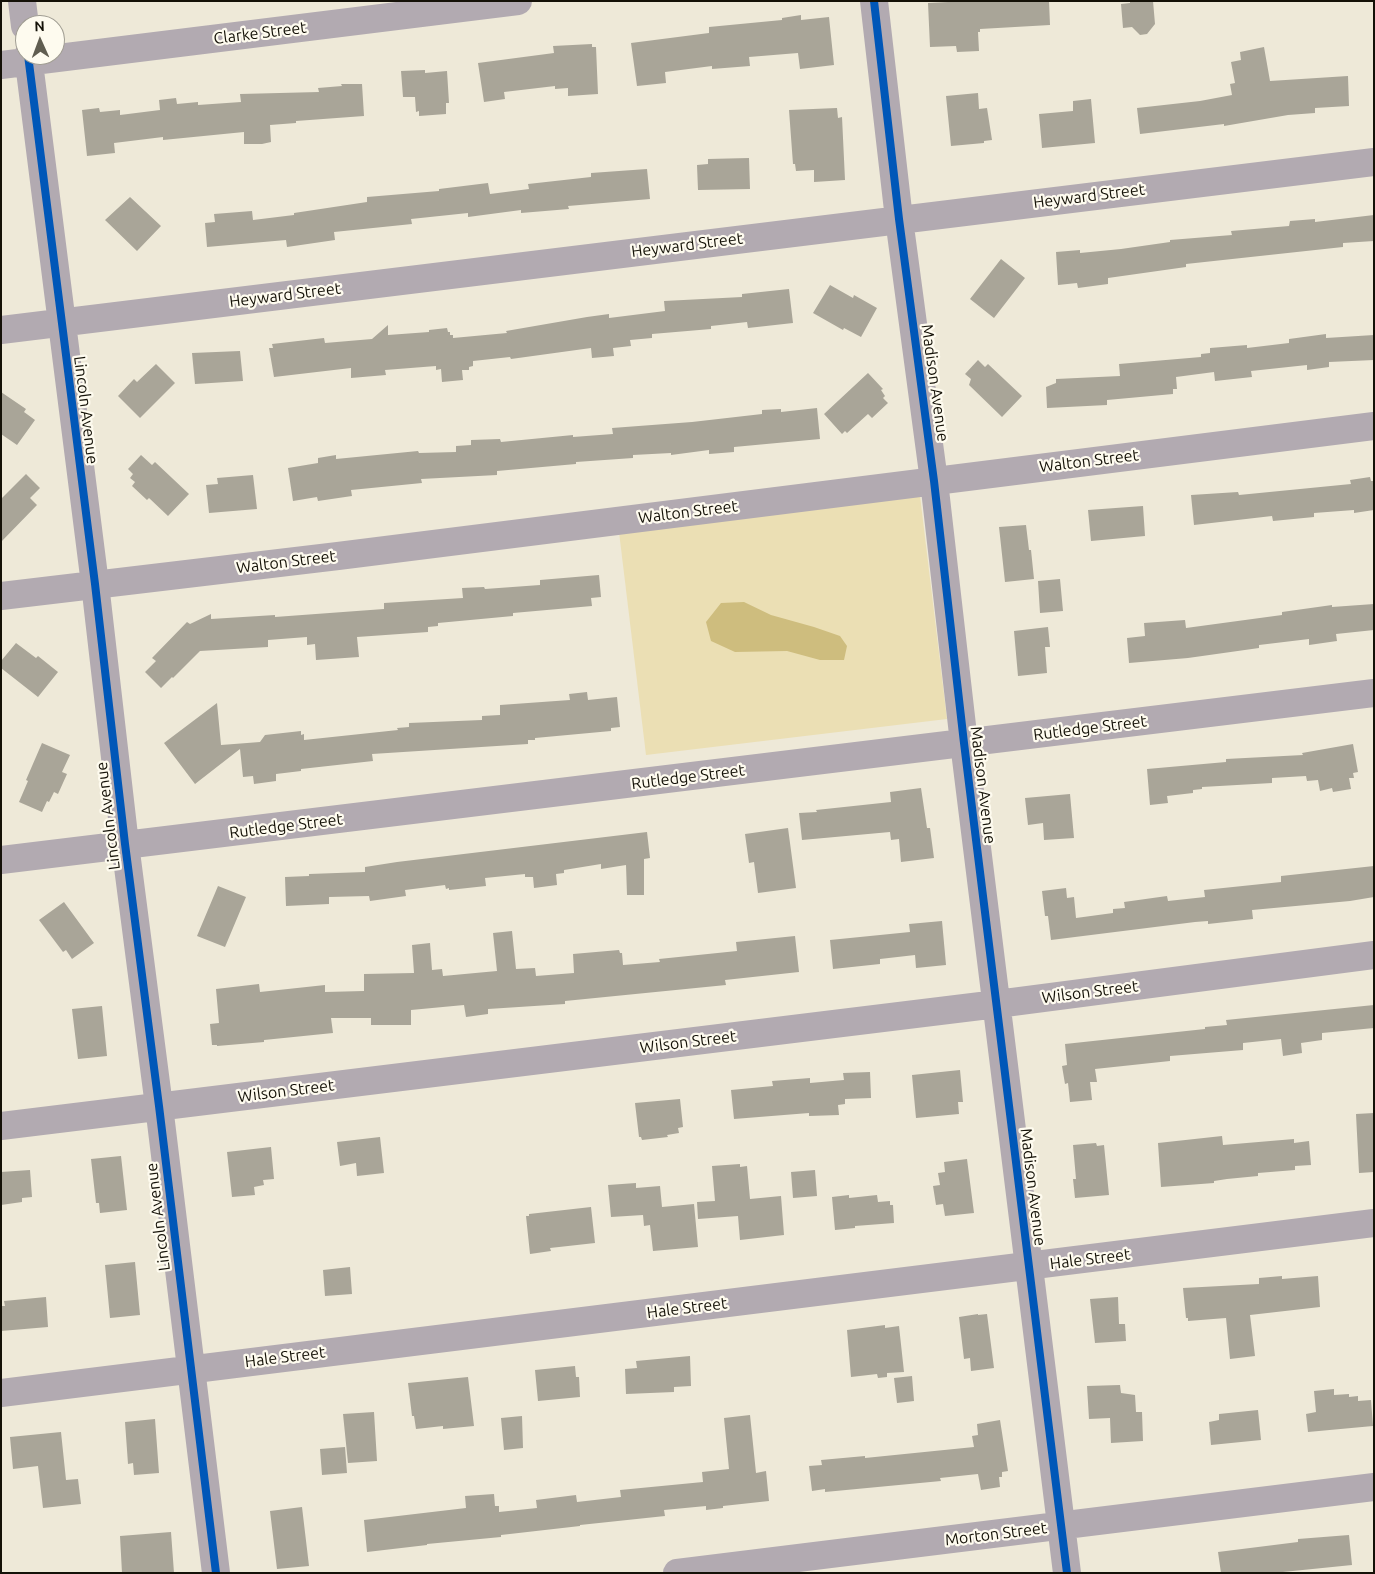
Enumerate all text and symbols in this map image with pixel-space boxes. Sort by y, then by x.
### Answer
north arrow [15,15,65,65]
text: N [34,18,45,34]
street label: Clarke Street [213,18,307,48]
street label: Heyward Street [1032,180,1146,212]
street label: Heyward Street [630,229,744,261]
street label: Heyward Street [228,279,342,311]
street label: Madison Avenue [917,323,953,443]
street label: Lincoln Avenue [70,355,102,465]
street label: Walton Street [1038,445,1140,477]
street label: Walton Street [637,496,739,528]
street label: Walton Street [235,546,337,578]
street label: Rutledge Street [1032,712,1148,744]
street label: Madison Avenue [966,725,1000,845]
street label: Lincoln Avenue [92,761,124,871]
street label: Rutledge Street [630,761,746,793]
street label: Rutledge Street [228,810,344,842]
street label: Wilson Street [1041,977,1139,1007]
street label: Wilson Street [639,1027,737,1057]
street label: Wilson Street [237,1076,335,1106]
street label: Madison Avenue [1016,1127,1050,1247]
street label: Lincoln Avenue [142,1162,174,1272]
street label: Hale Street [1049,1245,1131,1273]
street label: Hale Street [646,1294,728,1322]
street label: Hale Street [244,1343,326,1371]
street label: Morton Street [944,1518,1048,1550]

